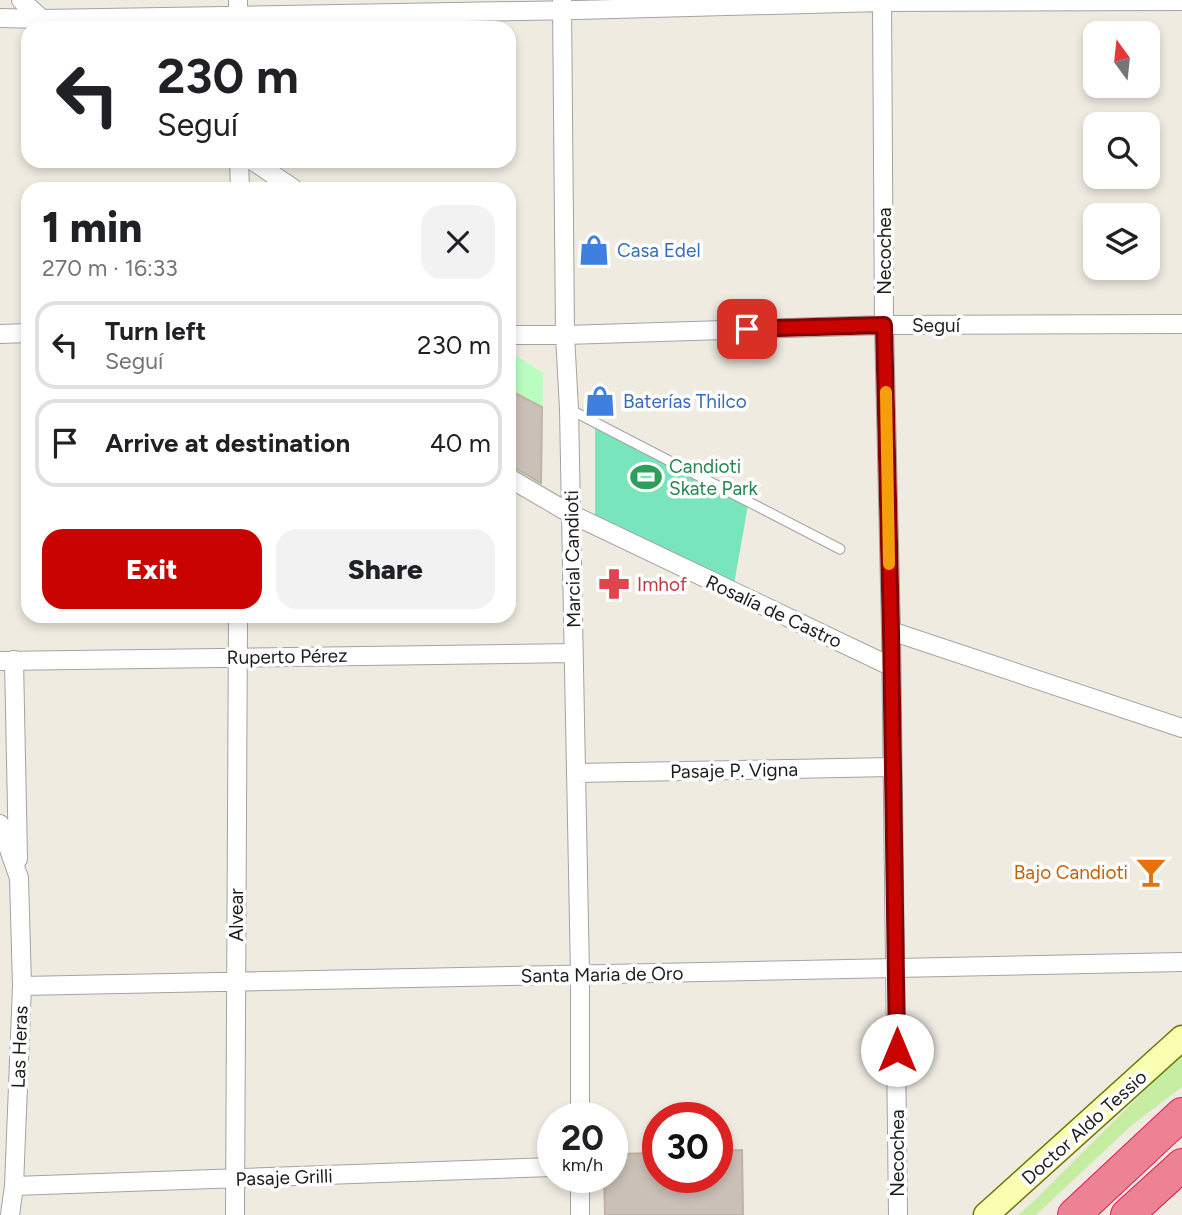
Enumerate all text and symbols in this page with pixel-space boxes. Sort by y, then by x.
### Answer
north arrow [1083,21,1160,98]
map controls [1083,21,1160,280]
text: 230 m [157,46,299,105]
icon: left [42,49,133,140]
text: Seguí [157,106,238,144]
button: search [1083,112,1160,189]
text: 1 min [42,202,142,253]
button: layers [1083,203,1160,280]
button: close [421,205,495,279]
street label: Necochea [873,207,896,295]
shop icon: Casa Edel [577,233,611,267]
place label: Casa Edel [617,239,701,262]
text: 270 m · 16:33 [42,254,178,282]
pin [717,299,777,359]
icon: arrive [728,310,766,348]
street label: Seguí [912,314,962,337]
text: Turn left [105,315,206,347]
icon: left [46,326,84,364]
text: 230 m [417,329,491,361]
text: Seguí [105,347,163,375]
shop icon: Baterías Thilco [583,384,617,418]
place label: Baterías Thilco [623,390,747,413]
icon: arrive [46,424,84,462]
text: Arrive at destination [105,427,350,459]
text: 40 m [430,427,491,459]
place label: Candioti Skate Park [669,455,758,500]
sports icon: Candioti Skate Park [629,460,663,494]
street label: Marcial Candioti [560,490,585,628]
button: Exit [42,529,262,609]
button: Share [276,529,495,609]
pharmacy icon: Imhof [597,567,631,601]
street label: Rosalía de Castro [702,570,845,653]
place label: Imhof [637,573,687,596]
street label: Ruperto Pérez [226,644,348,669]
street label: Pasaje P. Vigna [670,758,798,783]
bar icon: Bajo Candioti [1134,855,1168,889]
place label: Bajo Candioti [1014,861,1128,884]
street label: Alvear [225,888,248,942]
street label: Santa Maria de Oro [520,962,684,987]
street label: Las Heras [7,1005,32,1089]
position arrow [860,1013,934,1087]
street label: Doctor Aldo Tessio [1017,1065,1152,1190]
speed limit sign: 30 [642,1102,733,1193]
street label: Necochea [886,1109,909,1197]
text: 20 [561,1117,604,1159]
text: km/h [562,1154,603,1176]
street label: Pasaje Grilli [235,1164,333,1191]

